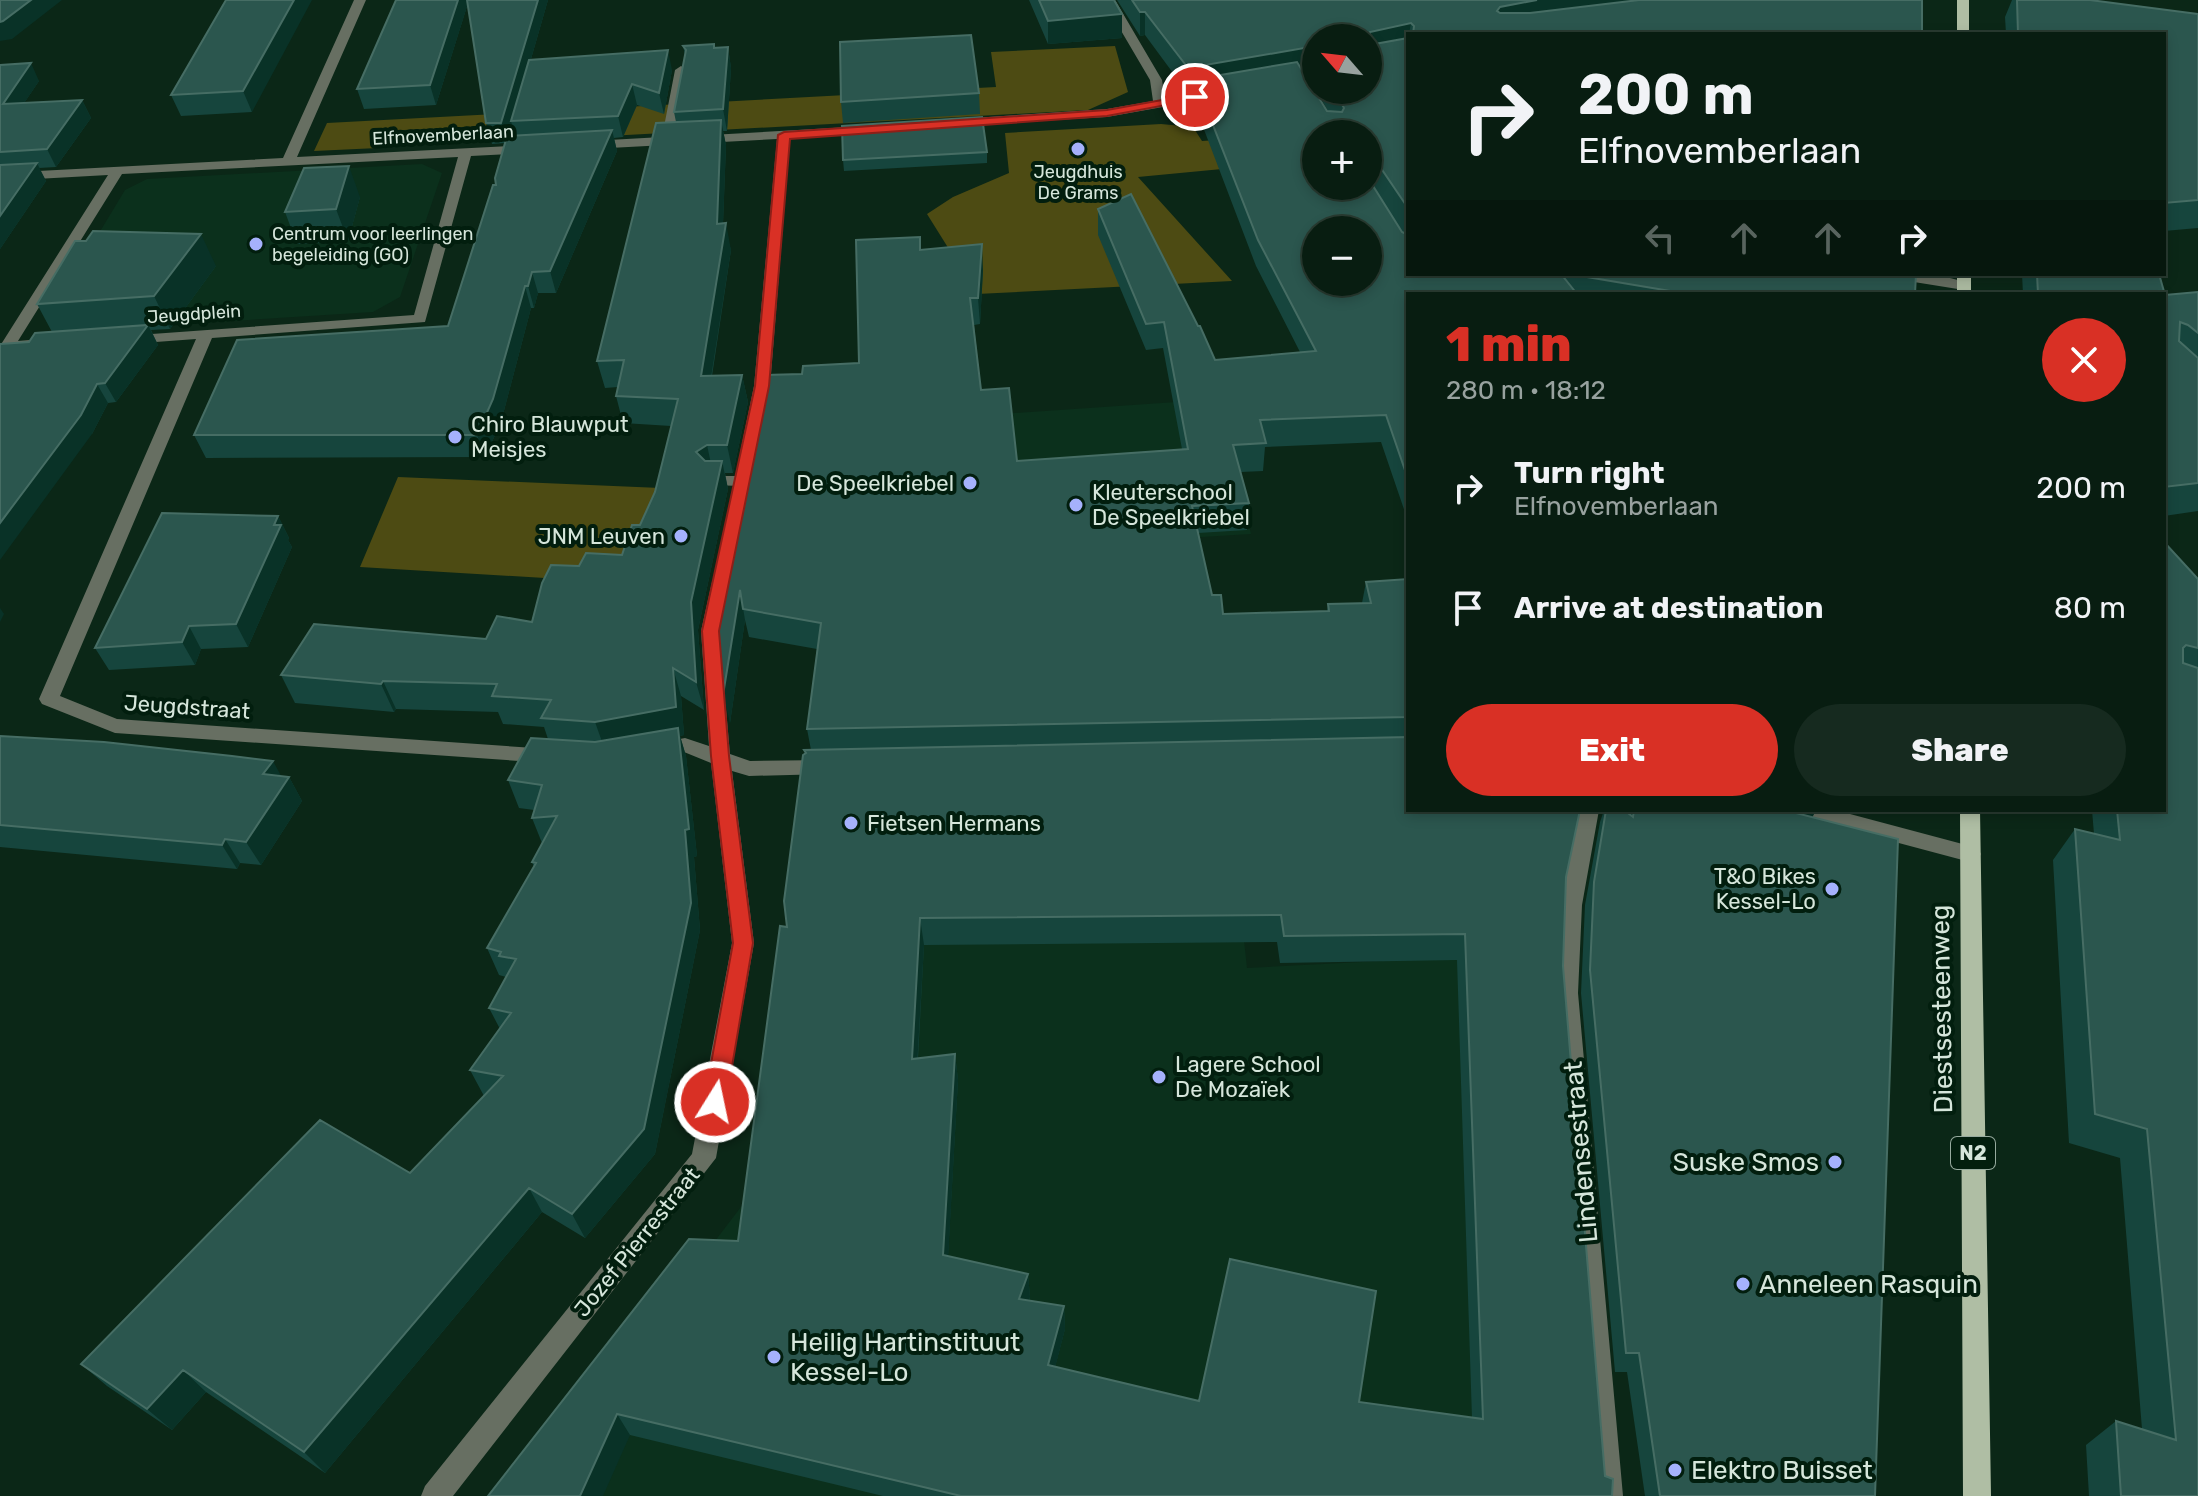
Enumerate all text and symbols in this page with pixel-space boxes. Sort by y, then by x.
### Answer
north arrow [1302,24,1382,104]
map controls [1302,24,1382,296]
text: 200 m [1578,62,1754,128]
pin [1161,63,1229,131]
icon: right [1446,64,1550,168]
icon: arrive [1173,75,1217,119]
street label: Elfnovemberlaan [372,120,514,150]
button: + [1302,120,1382,200]
text: Elfnovemberlaan [1578,129,1861,172]
marker: Jeugdhuis De Grams [1069,140,1087,158]
place label: Jeugdhuis De Grams [1033,161,1123,204]
button: − [1302,216,1382,296]
icon: left [1638,216,1682,260]
icon: ahead [1722,216,1766,260]
icon: ahead [1806,216,1850,260]
icon: right [1890,216,1934,260]
place label: Centrum voor leerlingen begeleiding (GO) [272,223,473,266]
marker: Centrum voor leerlingen begeleiding (GO) [247,235,265,253]
street label: Jeugdplein [146,300,242,328]
text: 1 min [1446,316,1572,373]
button: close [2042,318,2126,402]
text: 280 m · 18:12 [1446,375,1606,406]
place label: Chiro Blauwput Meisjes [471,411,629,463]
marker: Chiro Blauwput Meisjes [446,428,464,446]
text: Turn right [1514,455,1665,491]
icon: right [1446,466,1490,510]
place label: De Speelkriebel [796,470,954,497]
text: 200 m [2036,470,2126,506]
marker: De Speelkriebel [961,474,979,492]
place label: Kleuterschool De Speelkriebel [1092,479,1250,531]
text: Elfnovemberlaan [1514,491,1719,522]
marker: Kleuterschool De Speelkriebel [1067,496,1085,514]
place label: JNM Leuven [538,523,665,550]
marker: JNM Leuven [672,527,690,545]
icon: arrive [1446,586,1490,630]
text: Arrive at destination [1514,590,1824,626]
text: 80 m [2054,590,2126,626]
street label: Jeugdstraat [123,689,251,725]
button: Exit [1446,704,1778,796]
button: Share [1794,704,2126,796]
place label: Fietsen Hermans [867,810,1041,837]
marker: Fietsen Hermans [842,814,860,832]
place label: T&O Bikes Kessel-Lo [1714,863,1816,915]
marker: T&O Bikes Kessel-Lo [1823,880,1841,898]
street label: Diestsesteenweg [1925,904,1959,1114]
place label: Lagere School De Mozaïek [1175,1051,1321,1103]
position arrow [673,1060,757,1144]
street label: Lindensestraat [1558,1060,1604,1244]
marker: Lagere School De Mozaïek [1150,1068,1168,1086]
road number: N2 [1951,1137,1995,1169]
place label: Suske Smos [1673,1147,1819,1178]
marker: Suske Smos [1826,1153,1844,1171]
street label: Jozef Pierrestraat [568,1162,706,1322]
place label: Anneleen Rasquin [1759,1269,1978,1300]
marker: Anneleen Rasquin [1734,1275,1752,1293]
place label: Heilig Hartinstituut Kessel-Lo [790,1327,1020,1388]
marker: Heilig Hartinstituut Kessel-Lo [765,1348,783,1366]
place label: Elektro Buisset [1691,1455,1873,1486]
marker: Elektro Buisset [1666,1461,1684,1479]

